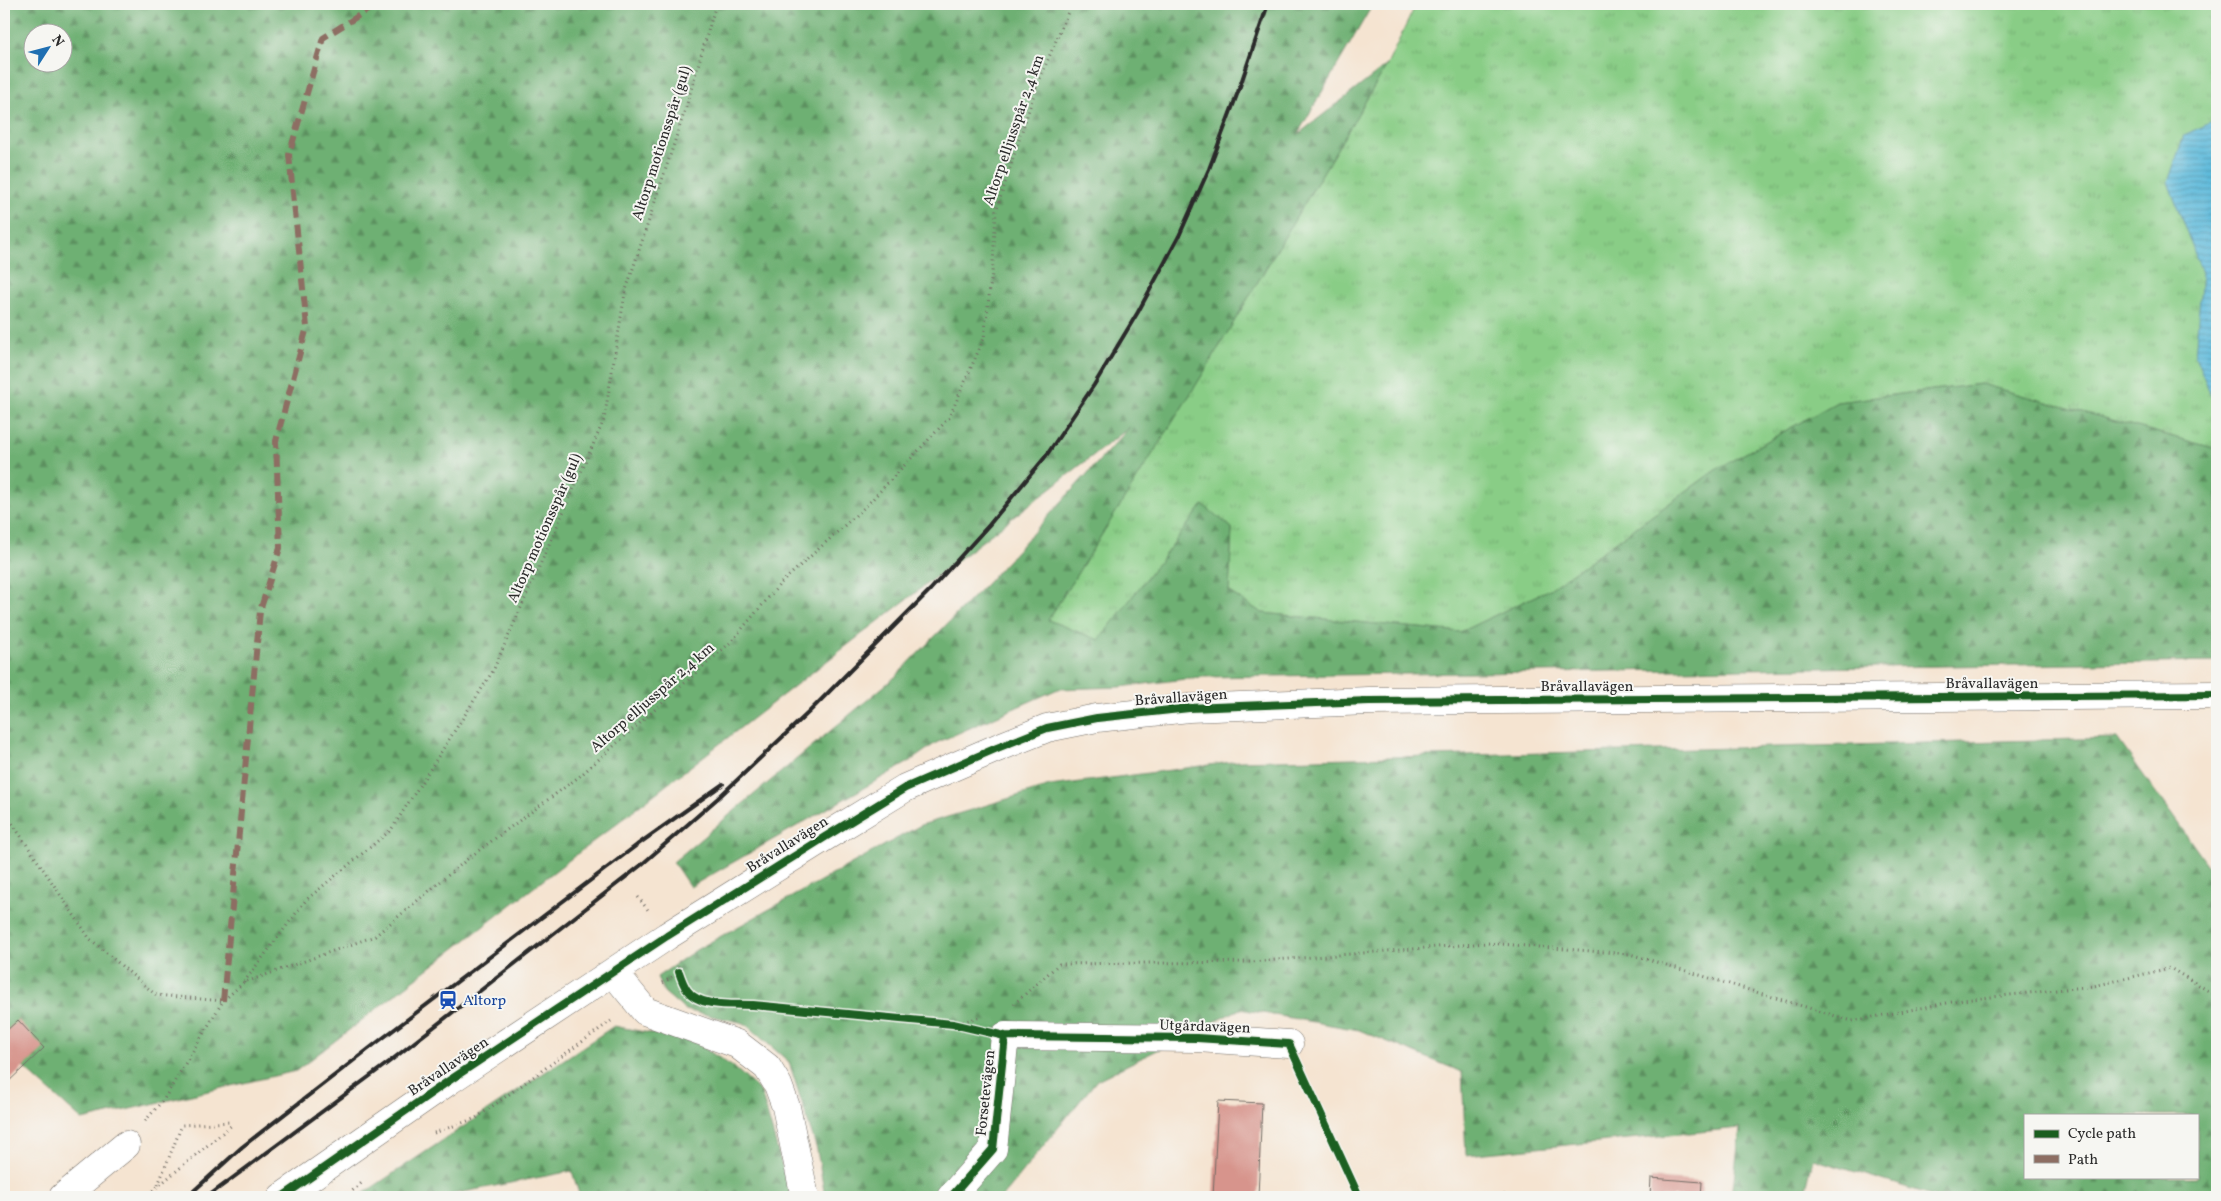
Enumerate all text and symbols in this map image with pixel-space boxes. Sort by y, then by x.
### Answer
north arrow [22,22,72,72]
text: N [47,32,68,51]
street label: Altorp elljusspår 2,4 km [979,52,1050,209]
street label: Altorp motionsspår (gul) [627,63,697,224]
street label: Altorp motionsspår (gul) [503,451,588,607]
street label: Altorp elljusspår 2,4 km [586,638,720,758]
street label: Bråvallavägen [1945,674,2039,695]
street label: Bråvallavägen [1540,677,1634,698]
street label: Bråvallavägen [1134,685,1228,712]
street label: Bråvallavägen [743,812,833,879]
station icon: Altorp [437,989,459,1011]
place label: Altorp [463,991,506,1012]
street label: Utgårdavägen [1159,1015,1251,1040]
street label: Bråvallavägen [404,1032,493,1102]
street label: Forsetevägen [972,1049,1001,1137]
legend [2024,1114,2198,1178]
text: Cycle path [2068,1124,2136,1145]
text: Path [2068,1150,2098,1171]

